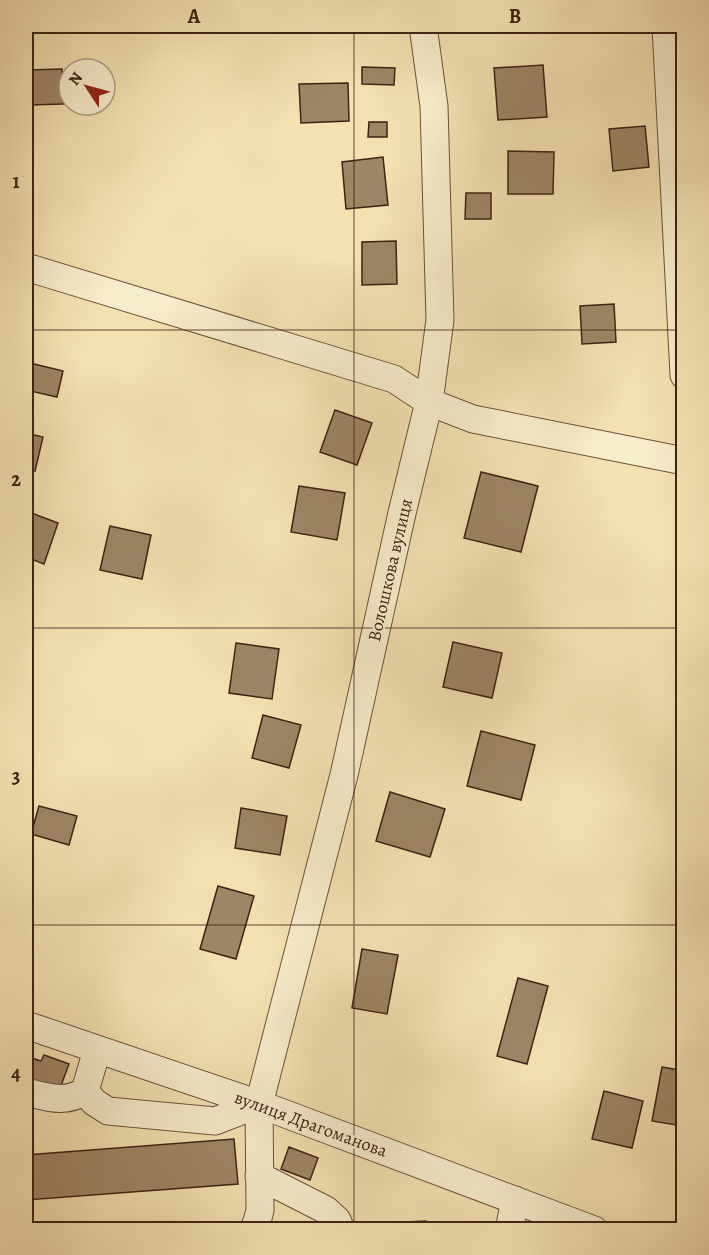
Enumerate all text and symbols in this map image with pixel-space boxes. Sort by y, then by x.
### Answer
text: A [187,3,201,30]
text: B [509,3,521,30]
north arrow [57,57,117,117]
text: N [63,67,88,90]
text: 1 [12,168,20,195]
text: 2 [11,466,21,493]
street label: Волошкова вулиця [362,496,418,644]
text: 3 [12,763,20,790]
text: 4 [11,1060,21,1087]
street label: вулиця Драгоманова [231,1085,391,1163]

